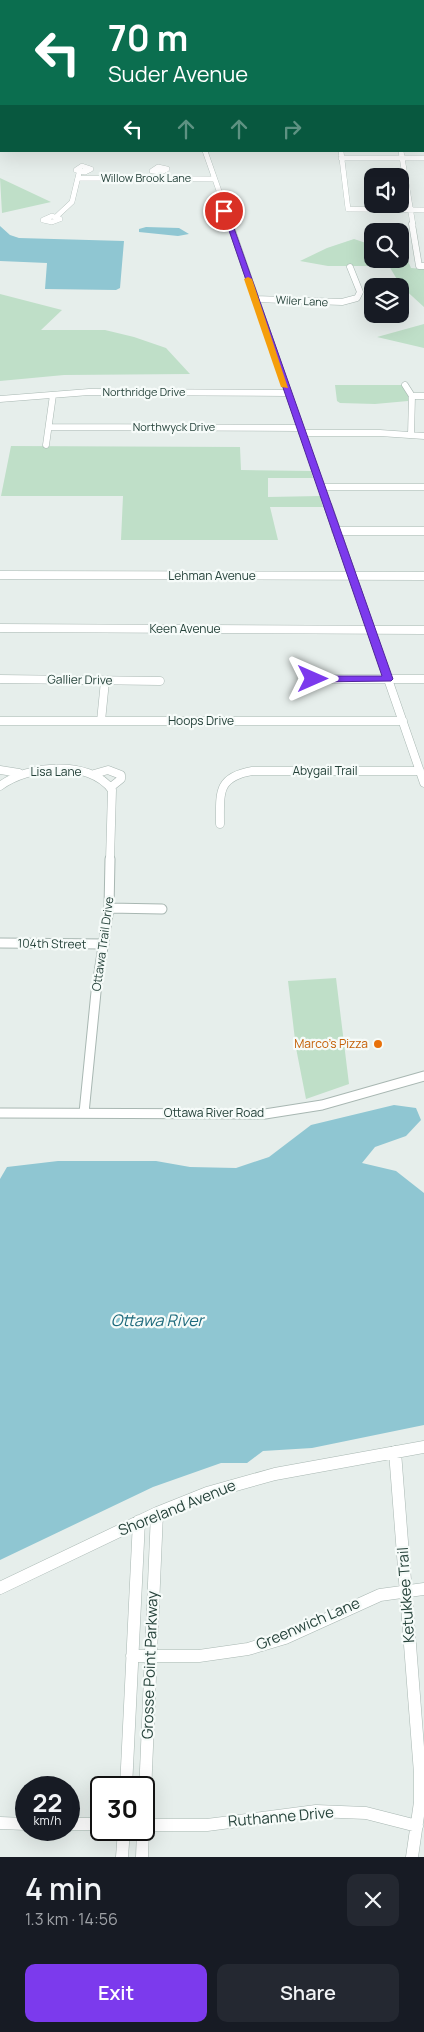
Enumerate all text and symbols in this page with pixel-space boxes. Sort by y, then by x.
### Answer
text: 70 m [108,14,188,62]
icon: left [25,20,90,85]
text: Suder Avenue [108,59,248,89]
icon: left [119,115,147,143]
icon: ahead [172,115,200,143]
icon: ahead [225,115,253,143]
icon: right [278,115,306,143]
map controls [364,168,409,323]
button: sound [364,168,409,213]
street label: Willow Brook Lane [101,170,192,185]
pin [203,190,245,232]
icon: arrive [210,197,238,225]
button: search [364,223,409,268]
button: layers [364,278,409,323]
street label: Wiler Lane [275,292,329,309]
street label: Northridge Drive [103,384,186,399]
street label: Northwyck Drive [133,419,216,434]
street label: Lehman Avenue [168,567,256,584]
street label: Keen Avenue [149,620,221,637]
position arrow [286,652,338,704]
street label: Gallier Drive [47,670,113,689]
street label: Hoops Drive [168,712,234,729]
street label: Abygail Trail [292,762,358,779]
street label: Lisa Lane [30,763,82,780]
street label: Ottawa Trail Drive [87,896,118,992]
street label: 104th Street [18,934,87,953]
place label: Marco's Pizza [294,1035,368,1052]
marker: Marco's Pizza [372,1038,384,1050]
street label: Ottawa River Road [164,1104,264,1121]
water label: Ottawa River [111,1309,206,1331]
street label: Shoreland Avenue [115,1474,239,1541]
street label: Ketukkee Trail [392,1546,419,1644]
street label: Grosse Point Parkway [136,1590,163,1739]
street label: Greenwich Lane [253,1592,363,1655]
speed limit sign: 30 [90,1776,155,1841]
text: 22 [33,1785,62,1820]
street label: Ruthanne Drive [227,1801,335,1832]
text: km/h [34,1812,61,1829]
text: 4 min [25,1868,102,1909]
button: close [347,1874,399,1926]
text: 1.3 km · 14:56 [25,1908,118,1930]
button: Exit [25,1964,207,2022]
button: Share [217,1964,399,2022]

